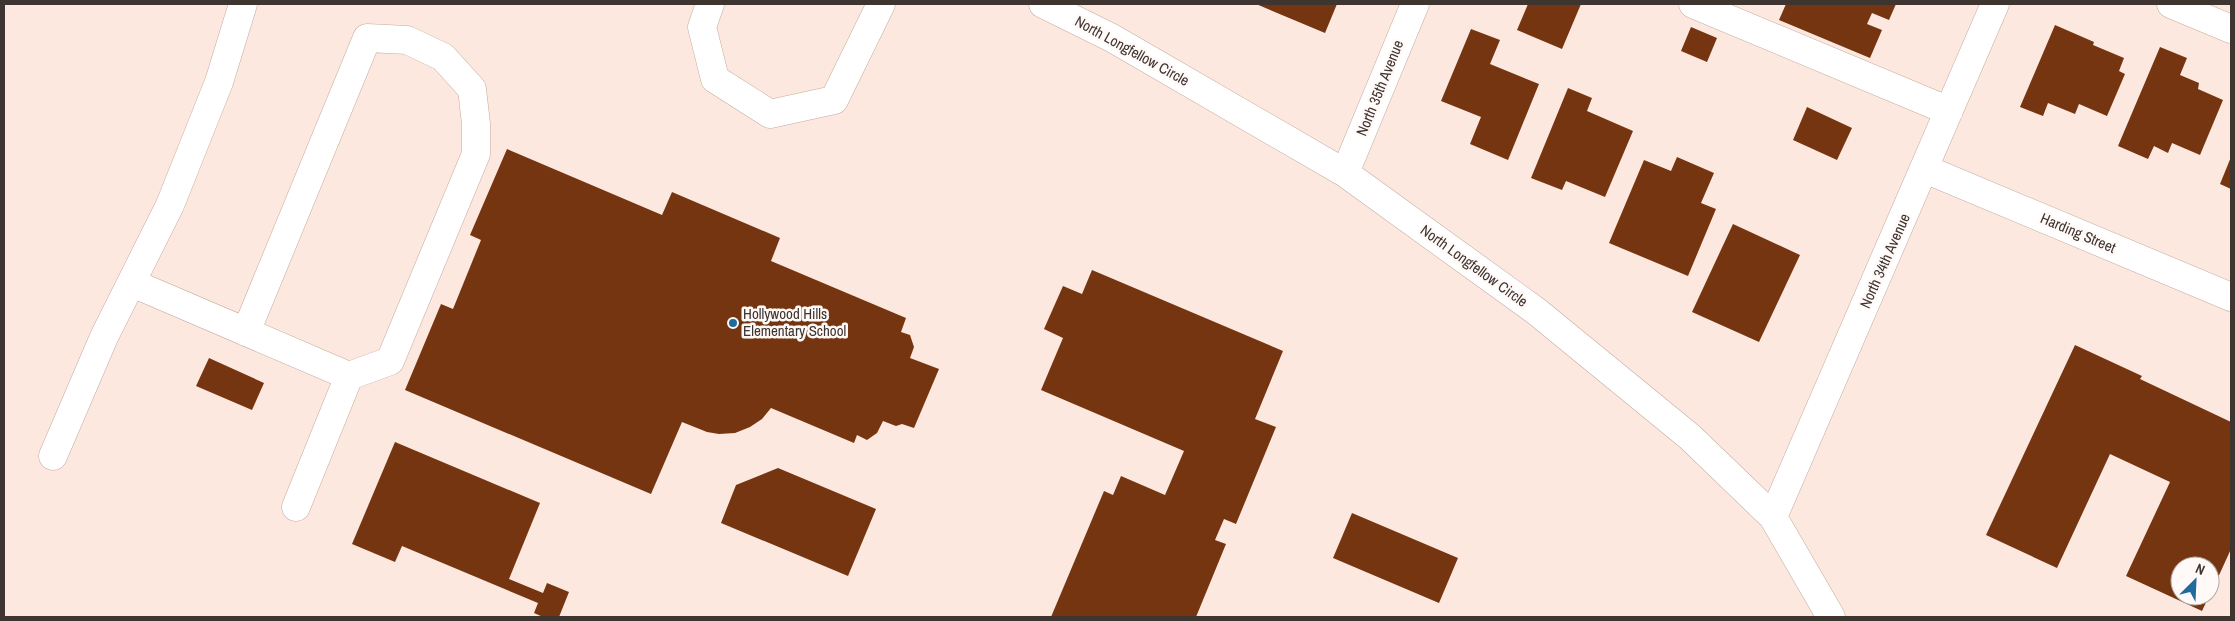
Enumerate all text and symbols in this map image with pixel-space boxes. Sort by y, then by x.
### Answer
street label: North Longfellow Circle [1071,10,1193,91]
street label: North 35th Avenue [1351,37,1408,139]
street label: Harding Street [2037,207,2120,258]
street label: North 34th Avenue [1854,210,1915,312]
street label: North Longfellow Circle [1416,220,1532,312]
place label: Hollywood Hills Elementary School [743,303,846,341]
marker: Hollywood Hills Elementary School [727,317,739,329]
north arrow [2170,556,2220,606]
text: N [2193,559,2208,579]

